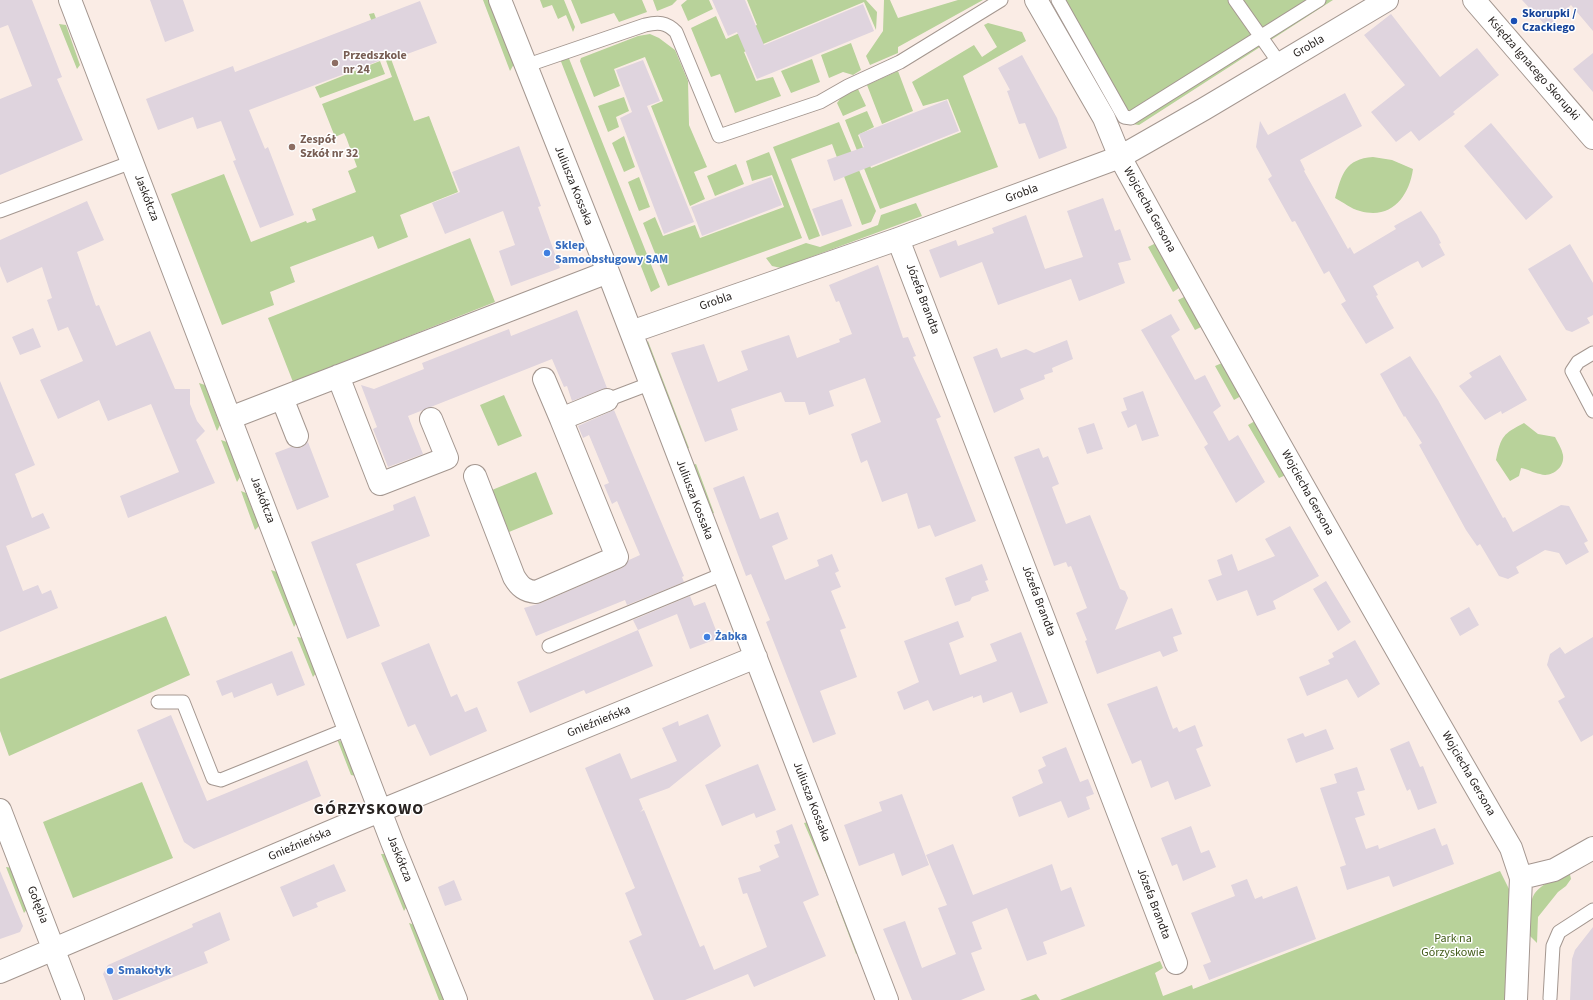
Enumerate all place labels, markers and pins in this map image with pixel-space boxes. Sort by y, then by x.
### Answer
place label: Skorupki / Czackiego [1522,7,1576,35]
marker: Skorupki / Czackiego [1509,16,1519,26]
place label: Przedszkole nr 24 [343,49,407,77]
marker: Przedszkole nr 24 [330,58,340,68]
place label: Zespół Szkół nr 32 [300,133,358,161]
marker: Zespół Szkół nr 32 [287,142,297,152]
place label: Sklep Samoobsługowy SAM [555,239,668,267]
marker: Sklep Samoobsługowy SAM [542,248,552,258]
place label: Żabka [715,630,747,644]
marker: Żabka [702,632,712,642]
place label: Smakołyk [118,964,171,978]
marker: Smakołyk [105,966,115,976]

